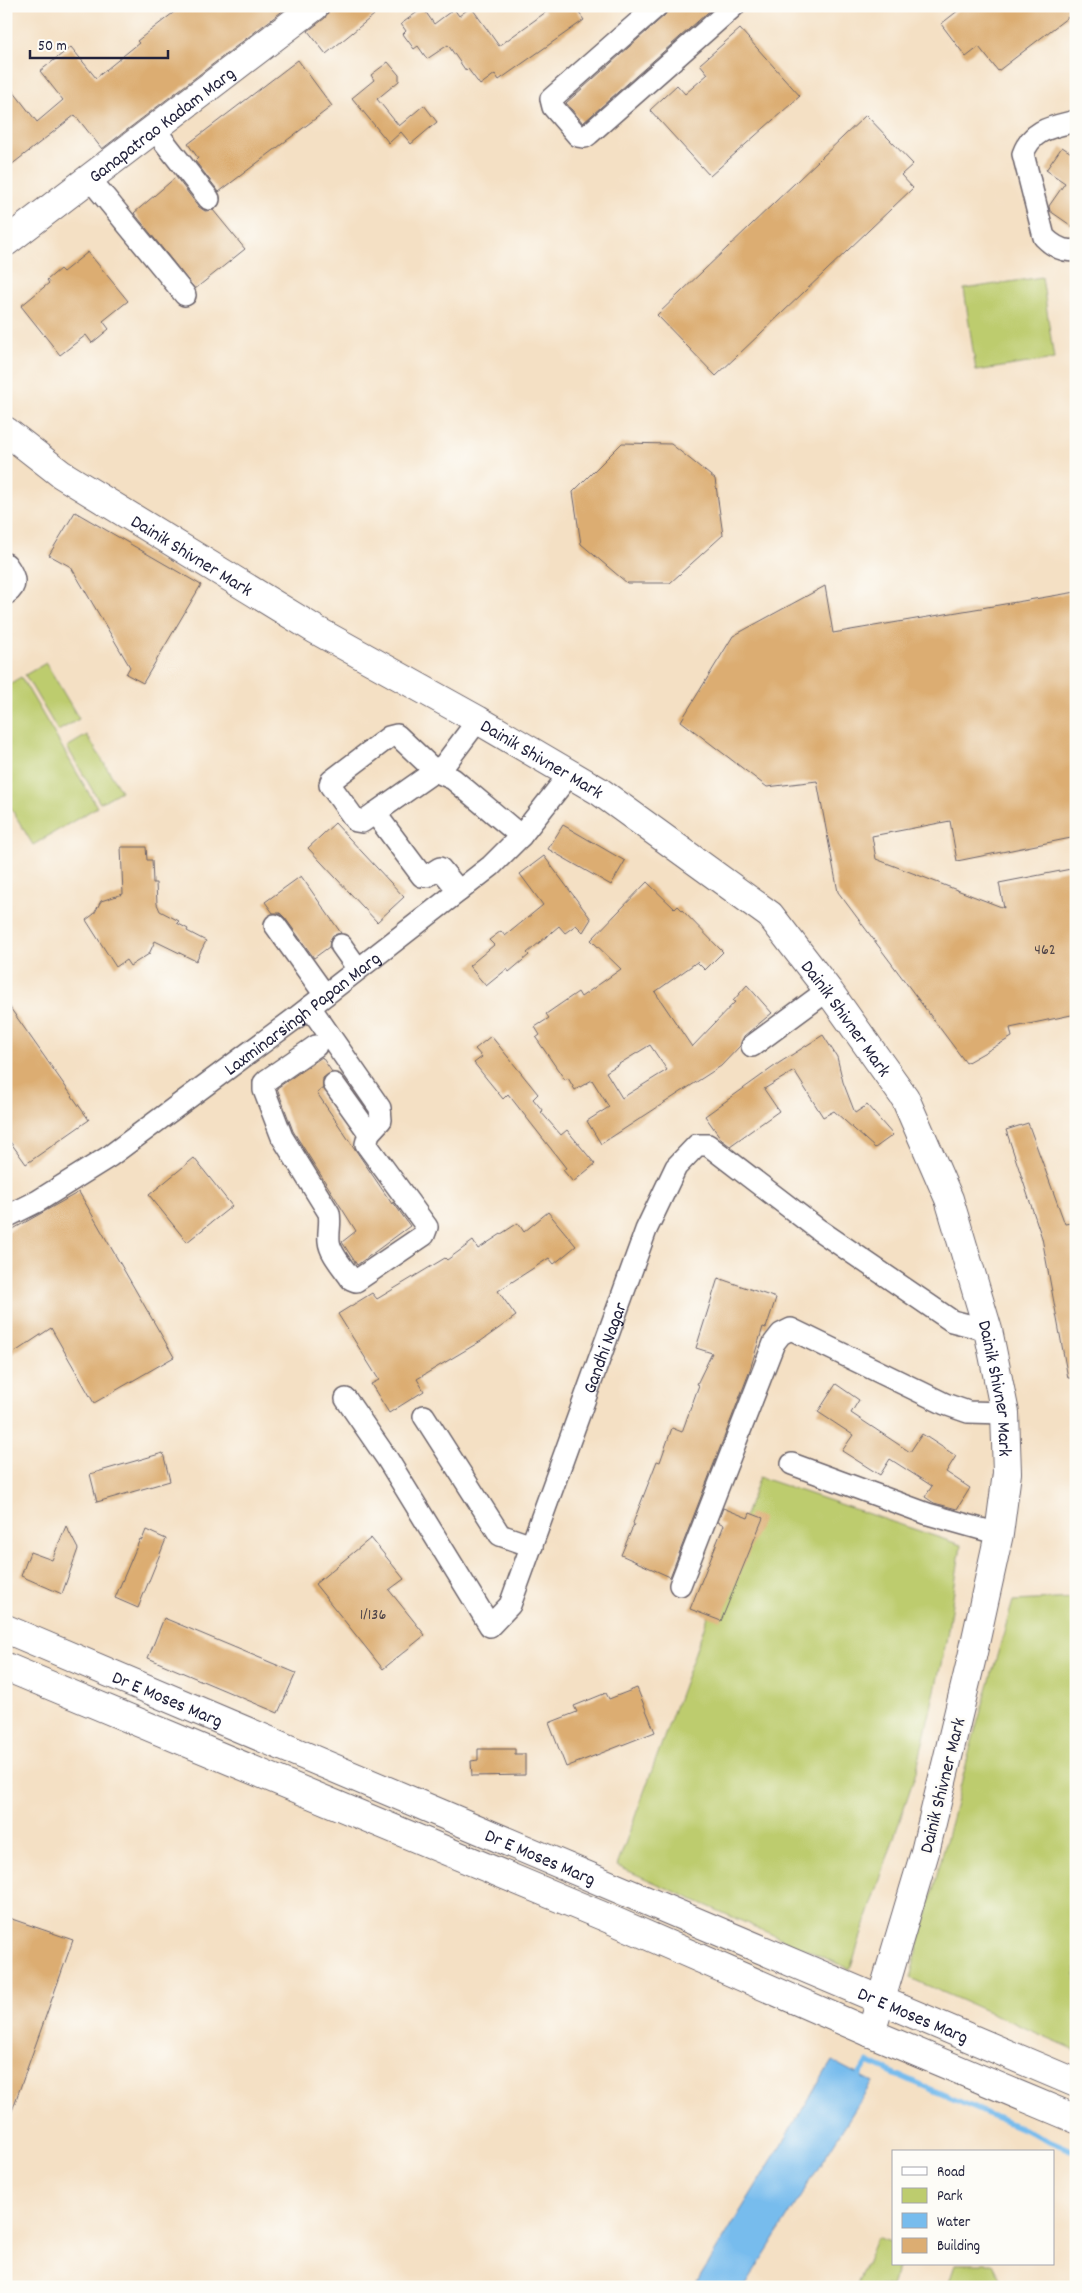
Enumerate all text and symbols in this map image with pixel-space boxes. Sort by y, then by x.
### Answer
scale bar [30,28,168,60]
text: 50 m [38,36,67,58]
street label: Ganapatrao Kadam Marg [84,62,242,191]
street label: Dainik Shivner Mark [125,510,257,605]
street label: Dainik Shivner Mark [474,714,608,807]
house number: 462 [1034,939,1056,962]
street label: Laxminarsingh Papan Marg [220,947,388,1084]
street label: Dainik Shivner Mark [793,956,896,1084]
street label: Gandhi Nagar [578,1299,636,1398]
street label: Dainik Shivner Mark [969,1317,1016,1457]
house number: 1/136 [360,1604,386,1627]
street label: Dr E Moses Marg [107,1665,226,1736]
street label: Dainik Shivner Mark [915,1715,974,1856]
street label: Dr E Moses Marg [480,1824,599,1895]
street label: Dr E Moses Marg [853,1982,972,2053]
legend [892,2150,1054,2266]
text: Road [937,2162,965,2184]
text: Park [937,2186,963,2208]
text: Water [937,2212,971,2234]
text: Building [937,2236,980,2258]

